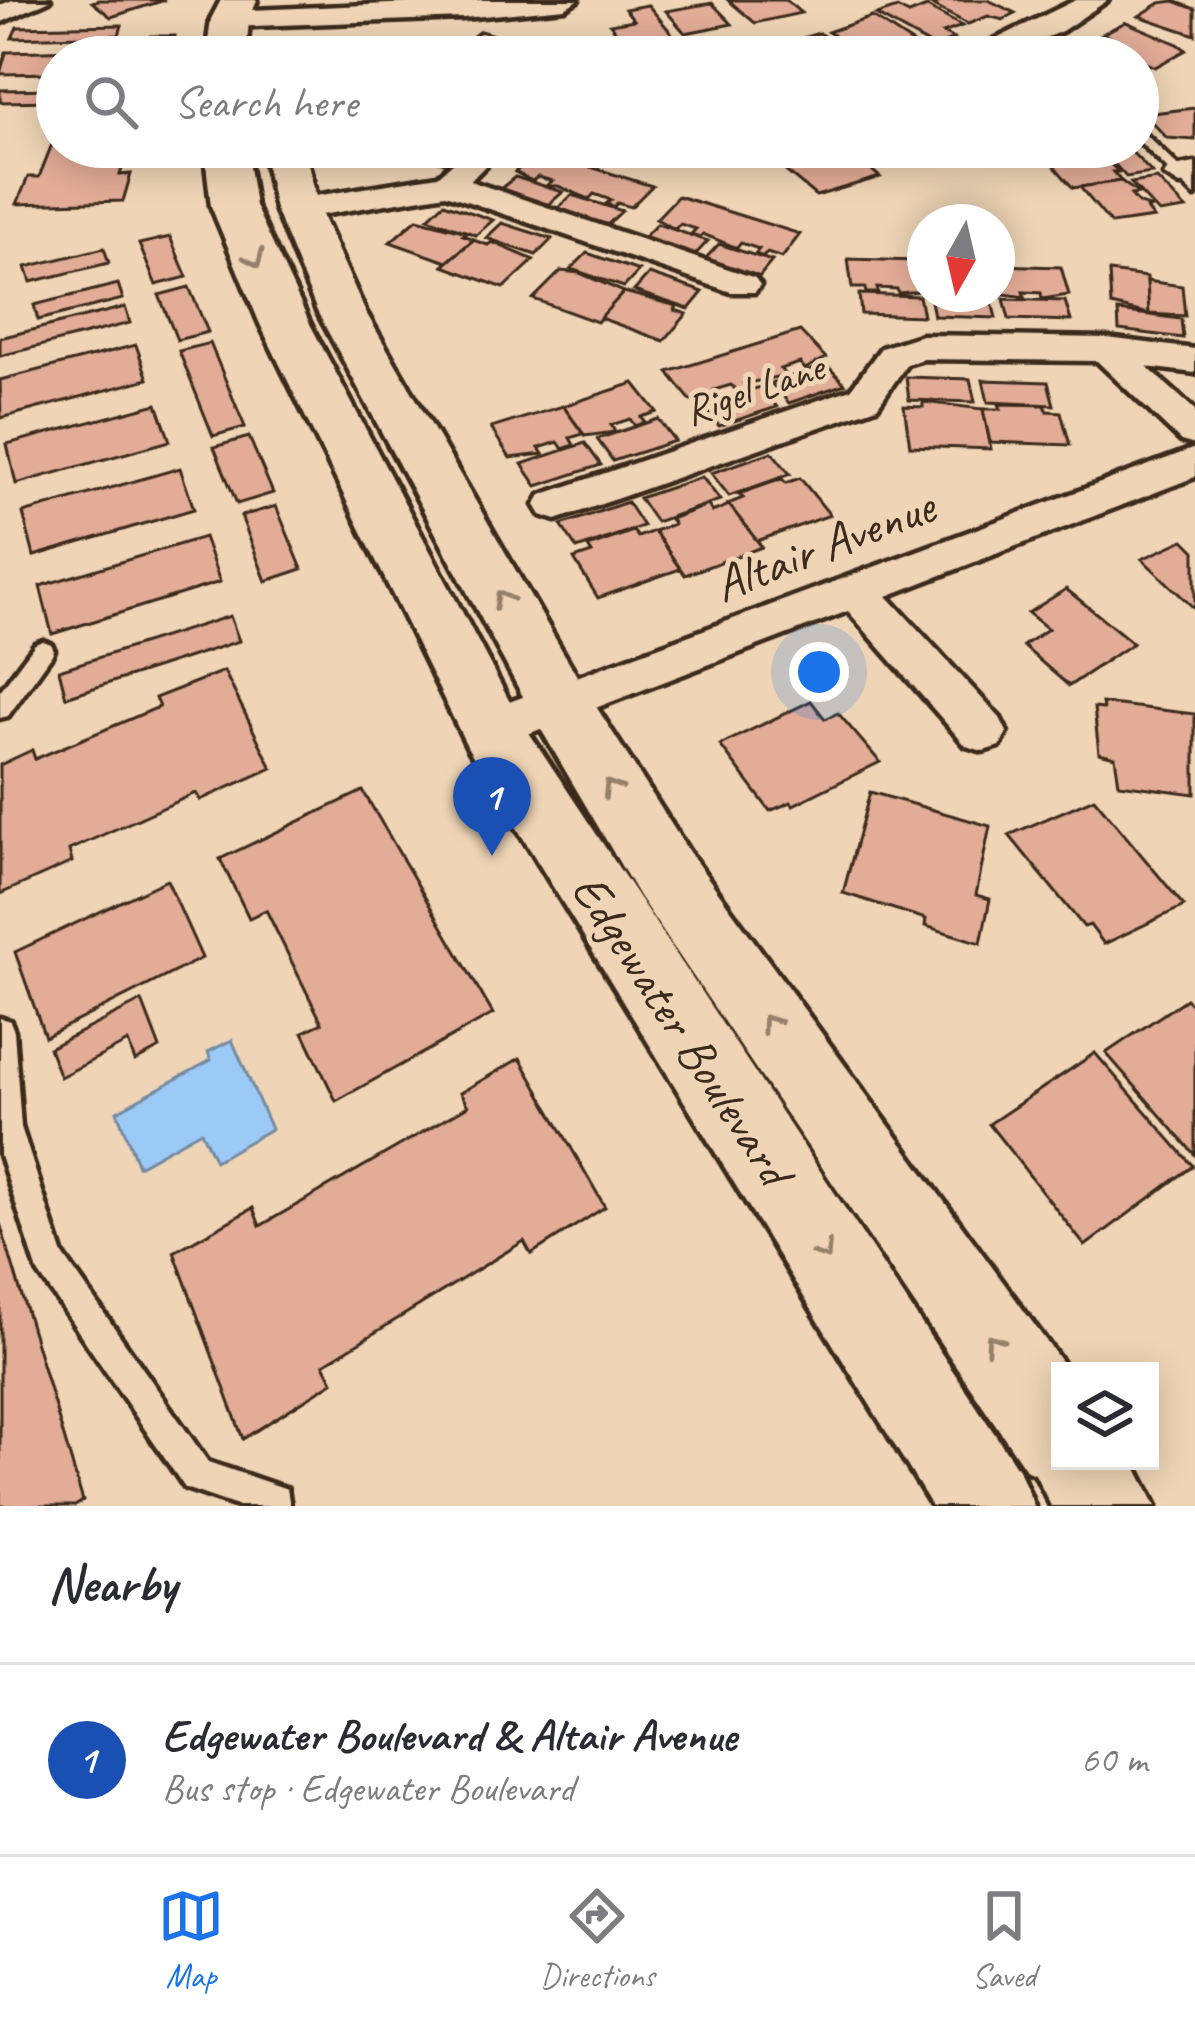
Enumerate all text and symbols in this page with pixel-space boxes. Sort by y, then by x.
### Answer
search box [36,36,1159,168]
icon: search [78,69,144,135]
text: Search here [174,74,357,131]
north arrow [907,204,1015,312]
one-way arrow [241,247,265,268]
street label: Rigel Lane [677,339,834,437]
street label: Altair Avenue [705,473,946,616]
one-way arrow [493,590,516,611]
your location [789,642,849,702]
pin: 1 [453,757,531,856]
one-way arrow [603,779,625,801]
street label: Edgewater Boulevard [558,861,810,1203]
one-way arrow [761,1014,783,1036]
one-way arrow [810,1239,832,1261]
one-way arrow [985,1334,1007,1356]
map controls [1051,1362,1159,1470]
button: layers [1051,1362,1159,1470]
text: Nearby [48,1552,176,1616]
text: Edgewater Boulevard & Altair Avenue [162,1707,737,1764]
text: 1 [78,1735,96,1784]
text: 60 m [1081,1735,1147,1784]
text: Bus stop · Edgewater Boulevard [162,1764,574,1813]
tab: Map [158,1883,224,1997]
tab: Directions [540,1883,655,1997]
tab: Saved [971,1883,1037,1997]

